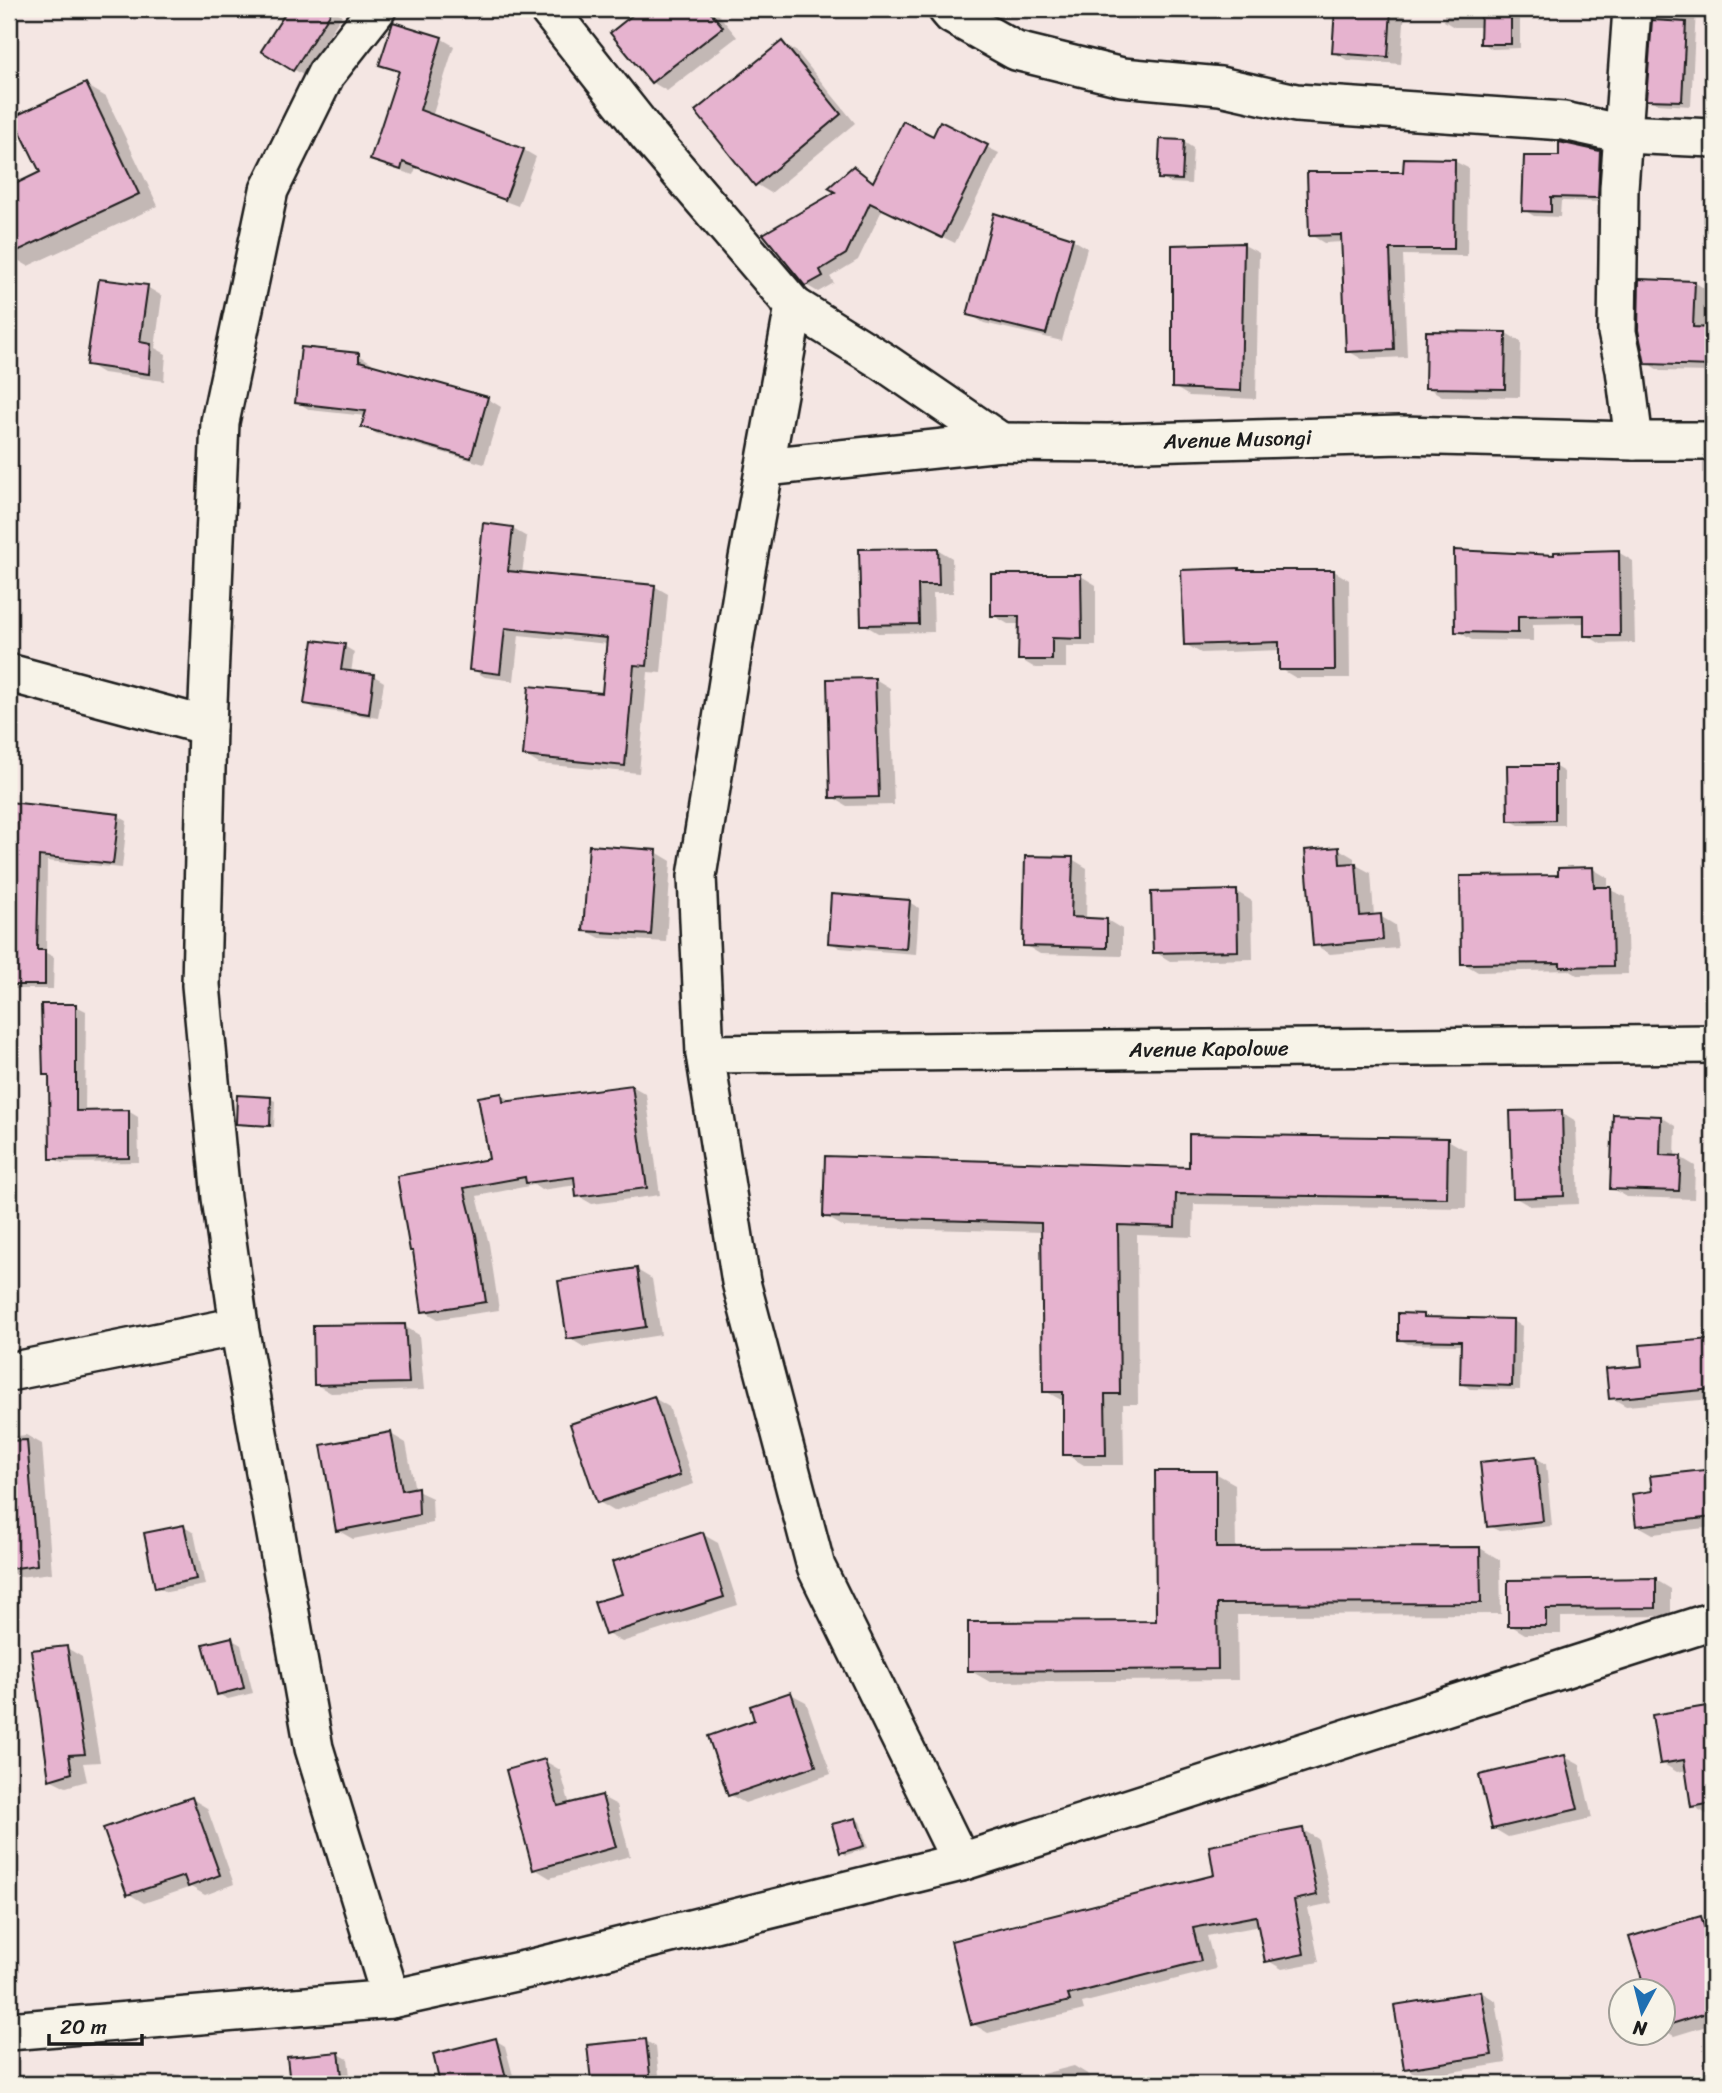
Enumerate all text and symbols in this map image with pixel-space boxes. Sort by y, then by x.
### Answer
street label: Avenue Musongi [1162,418,1313,461]
street label: Avenue Kapolowe [1128,1029,1289,1069]
north arrow [1606,1978,1676,2048]
scale bar [49,2002,142,2046]
text: 20 m [60,2008,107,2046]
text: N [1631,2011,1650,2046]

